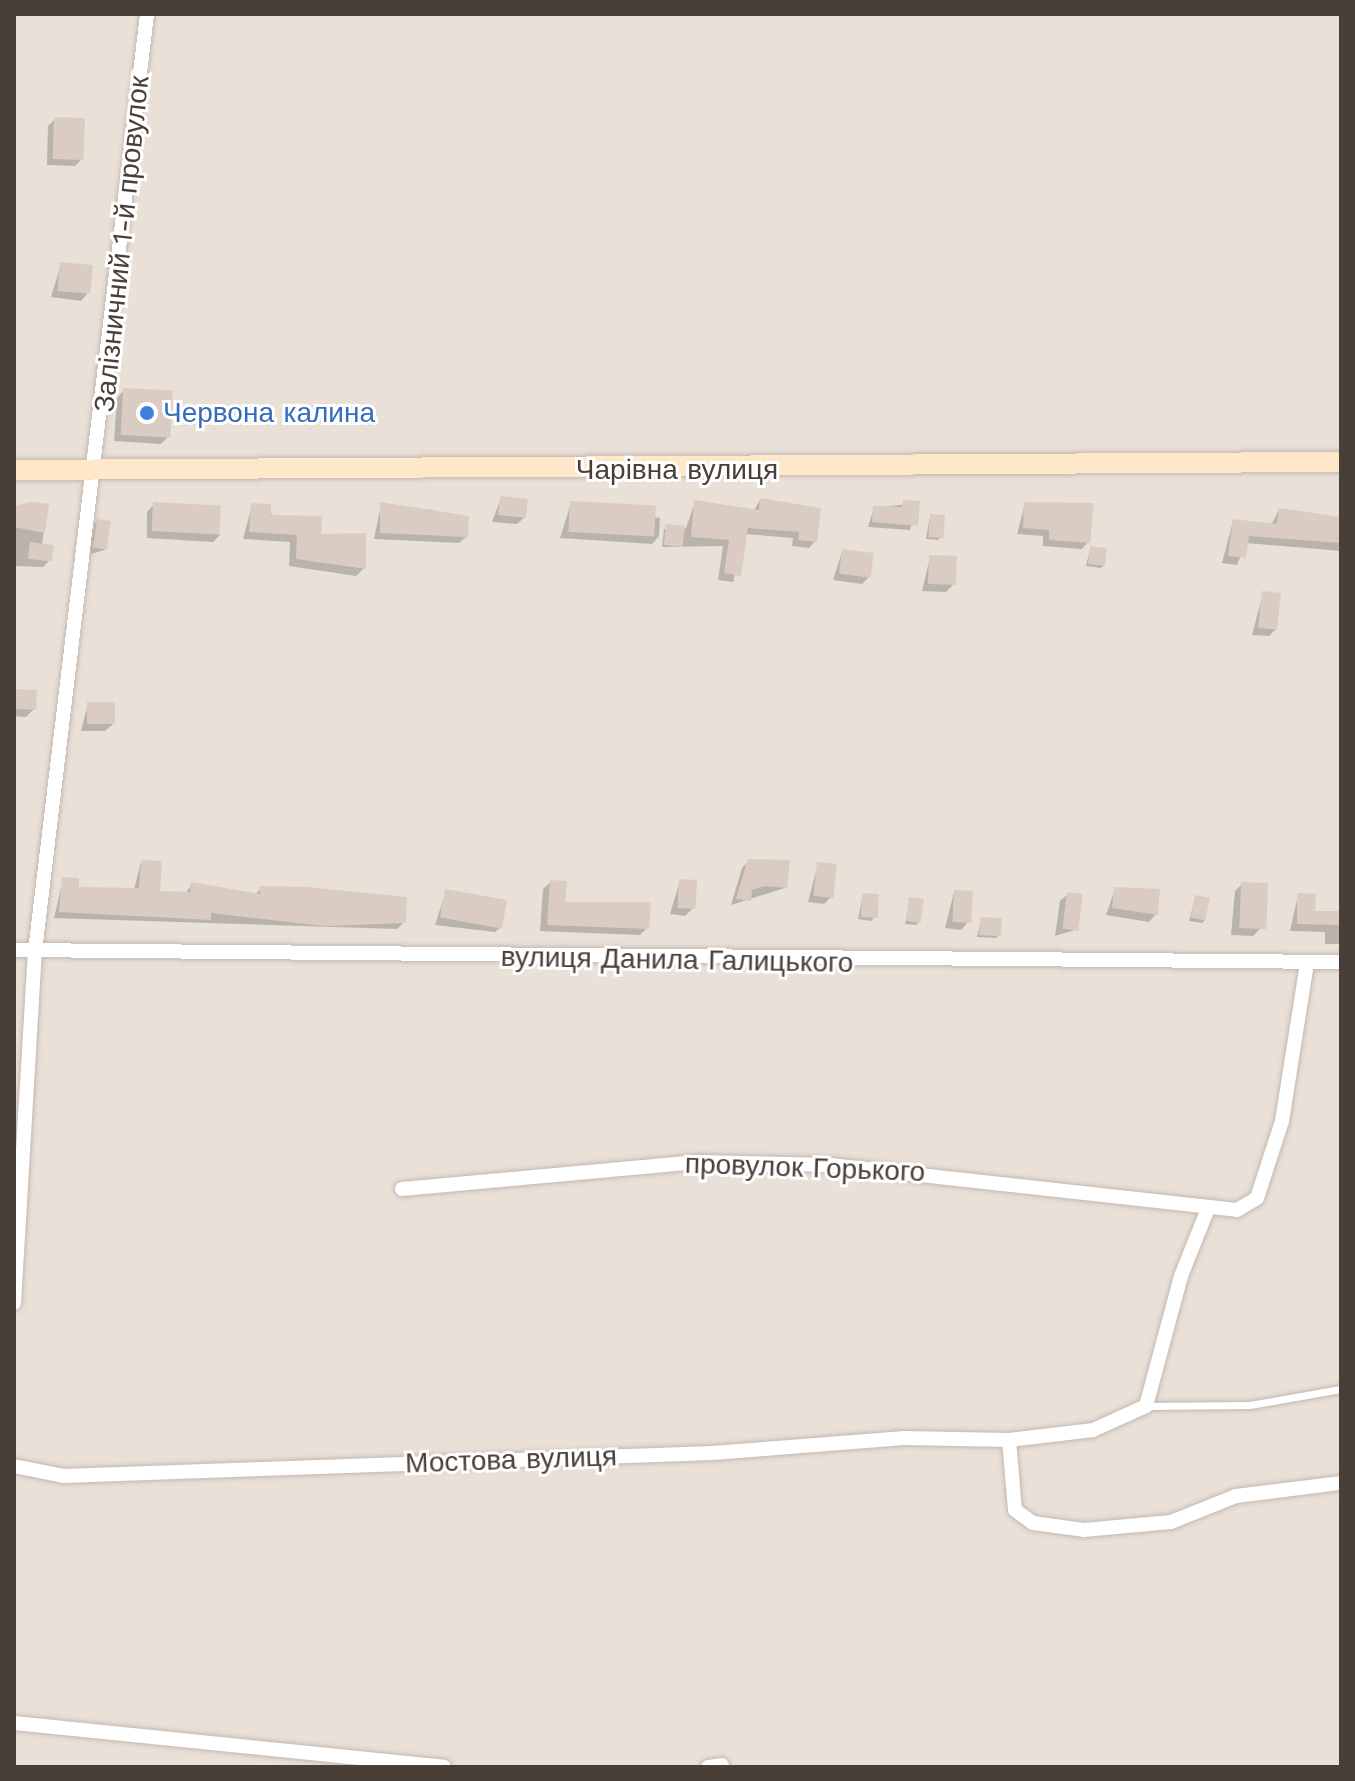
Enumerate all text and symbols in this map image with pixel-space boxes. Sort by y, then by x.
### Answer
street label: Залізничний 1-й провулок [88,74,156,414]
place label: Червона калина [163,396,375,430]
marker: Червона калина [138,404,156,422]
street label: Чарівна вулиця [576,453,778,487]
street label: вулиця Данила Галицького [500,940,854,980]
street label: провулок Горького [684,1147,926,1189]
street label: Мостова вулиця [405,1440,617,1480]

